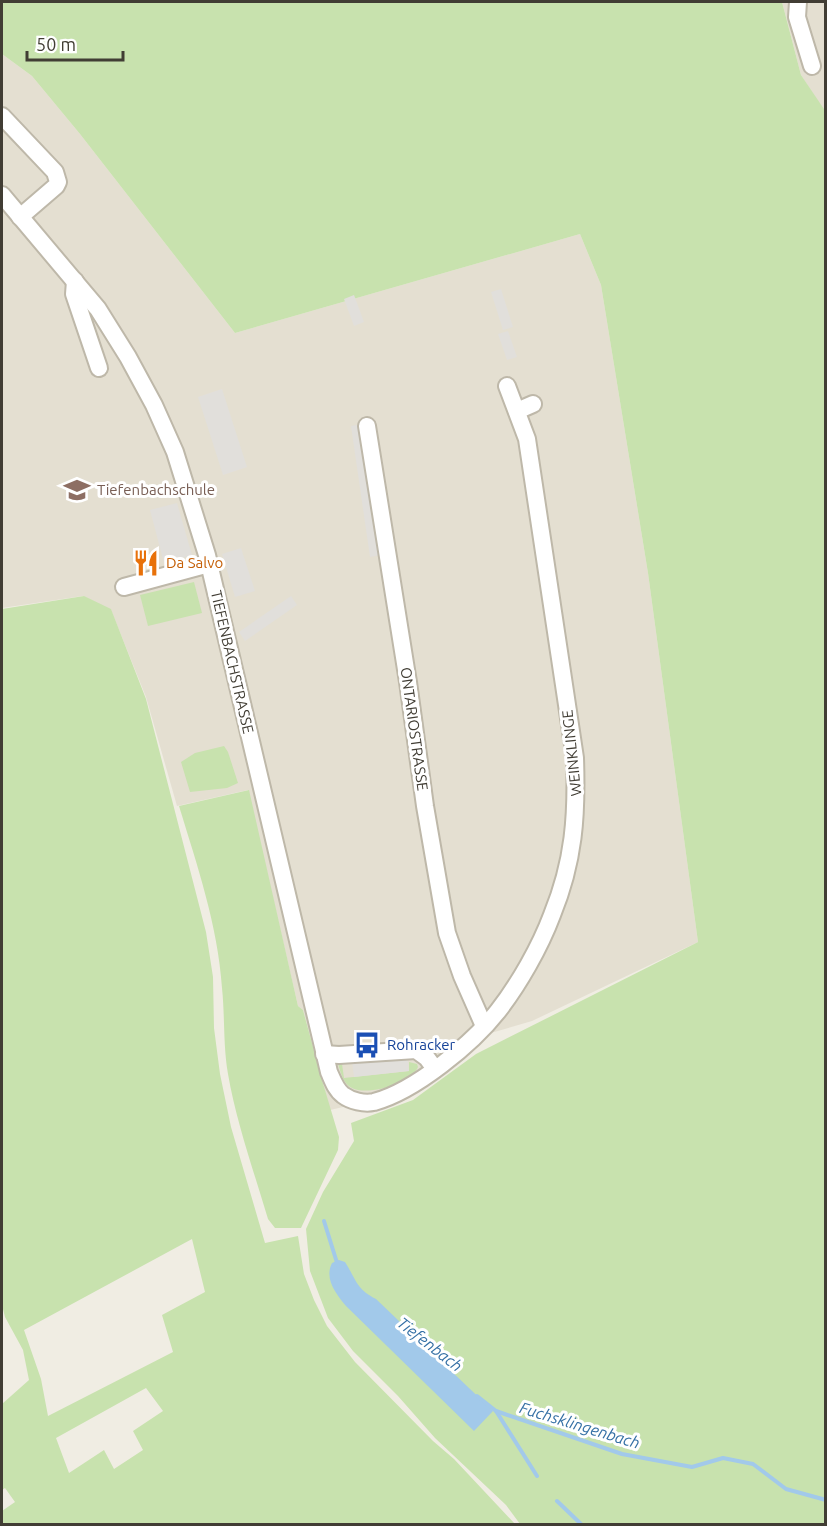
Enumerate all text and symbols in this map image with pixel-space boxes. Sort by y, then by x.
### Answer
scale bar [27,24,123,62]
text: 50 m [36,34,76,54]
school or university icon: Tiefenbachschule [62,475,92,505]
place label: Tiefenbachschule [97,481,215,498]
restaurant icon: Da Salvo [131,548,161,578]
place label: Da Salvo [166,554,223,571]
street label: TIEFENBACHSTRASSE [208,589,257,735]
street label: ONTARIOSTRASSE [397,666,432,792]
street label: WEINKLINGE [559,709,584,797]
bus stop icon: Rohracker [352,1030,382,1060]
place label: Rohracker [387,1036,456,1053]
water label: Tiefenbach [394,1313,466,1375]
water label: Fuchsklingenbach [518,1398,642,1452]

